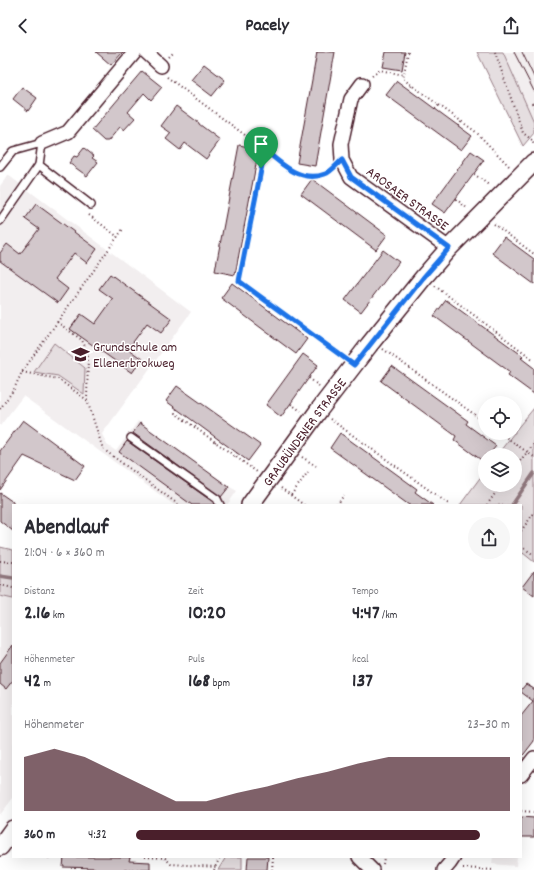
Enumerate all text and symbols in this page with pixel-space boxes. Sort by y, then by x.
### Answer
text: Pacely [245,14,289,39]
icon: back [12,15,34,37]
icon: share [500,15,522,37]
pin [244,127,278,168]
icon: arrive [250,133,272,155]
street label: AROSAER STRASSE [361,163,453,237]
place label: Grundschule am Ellenerbrokweg [93,338,177,374]
school or university icon: Grundschule am Ellenerbrokweg [70,344,90,364]
street label: GRAUBÜNDENER STRASSE [259,374,352,491]
map controls [478,396,522,492]
button: locate [478,396,522,440]
button: layers [478,448,522,492]
text: Abendlauf [24,513,108,544]
button: share [468,517,510,559]
text: 21:04 · 6 × 360 m [24,544,105,563]
text: Distanz [24,584,55,600]
text: Zeit [188,584,204,600]
text: Tempo [352,584,379,600]
text: 2.16 [24,600,50,628]
text: 10:20 [188,600,226,628]
text: 4:47 [352,600,380,628]
text: km [50,608,65,624]
text: /km [380,608,397,624]
text: Höhenmeter [24,652,75,668]
text: Puls [188,652,205,668]
text: kcal [352,652,369,668]
text: 42 [24,668,41,696]
text: 168 [188,668,210,696]
text: 137 [352,668,373,696]
text: m [41,676,51,692]
text: bpm [210,676,230,692]
text: Höhenmeter [24,716,84,735]
text: 23–30 m [467,716,510,735]
text: 360 m [24,826,55,845]
text: 4:32 [88,826,107,845]

